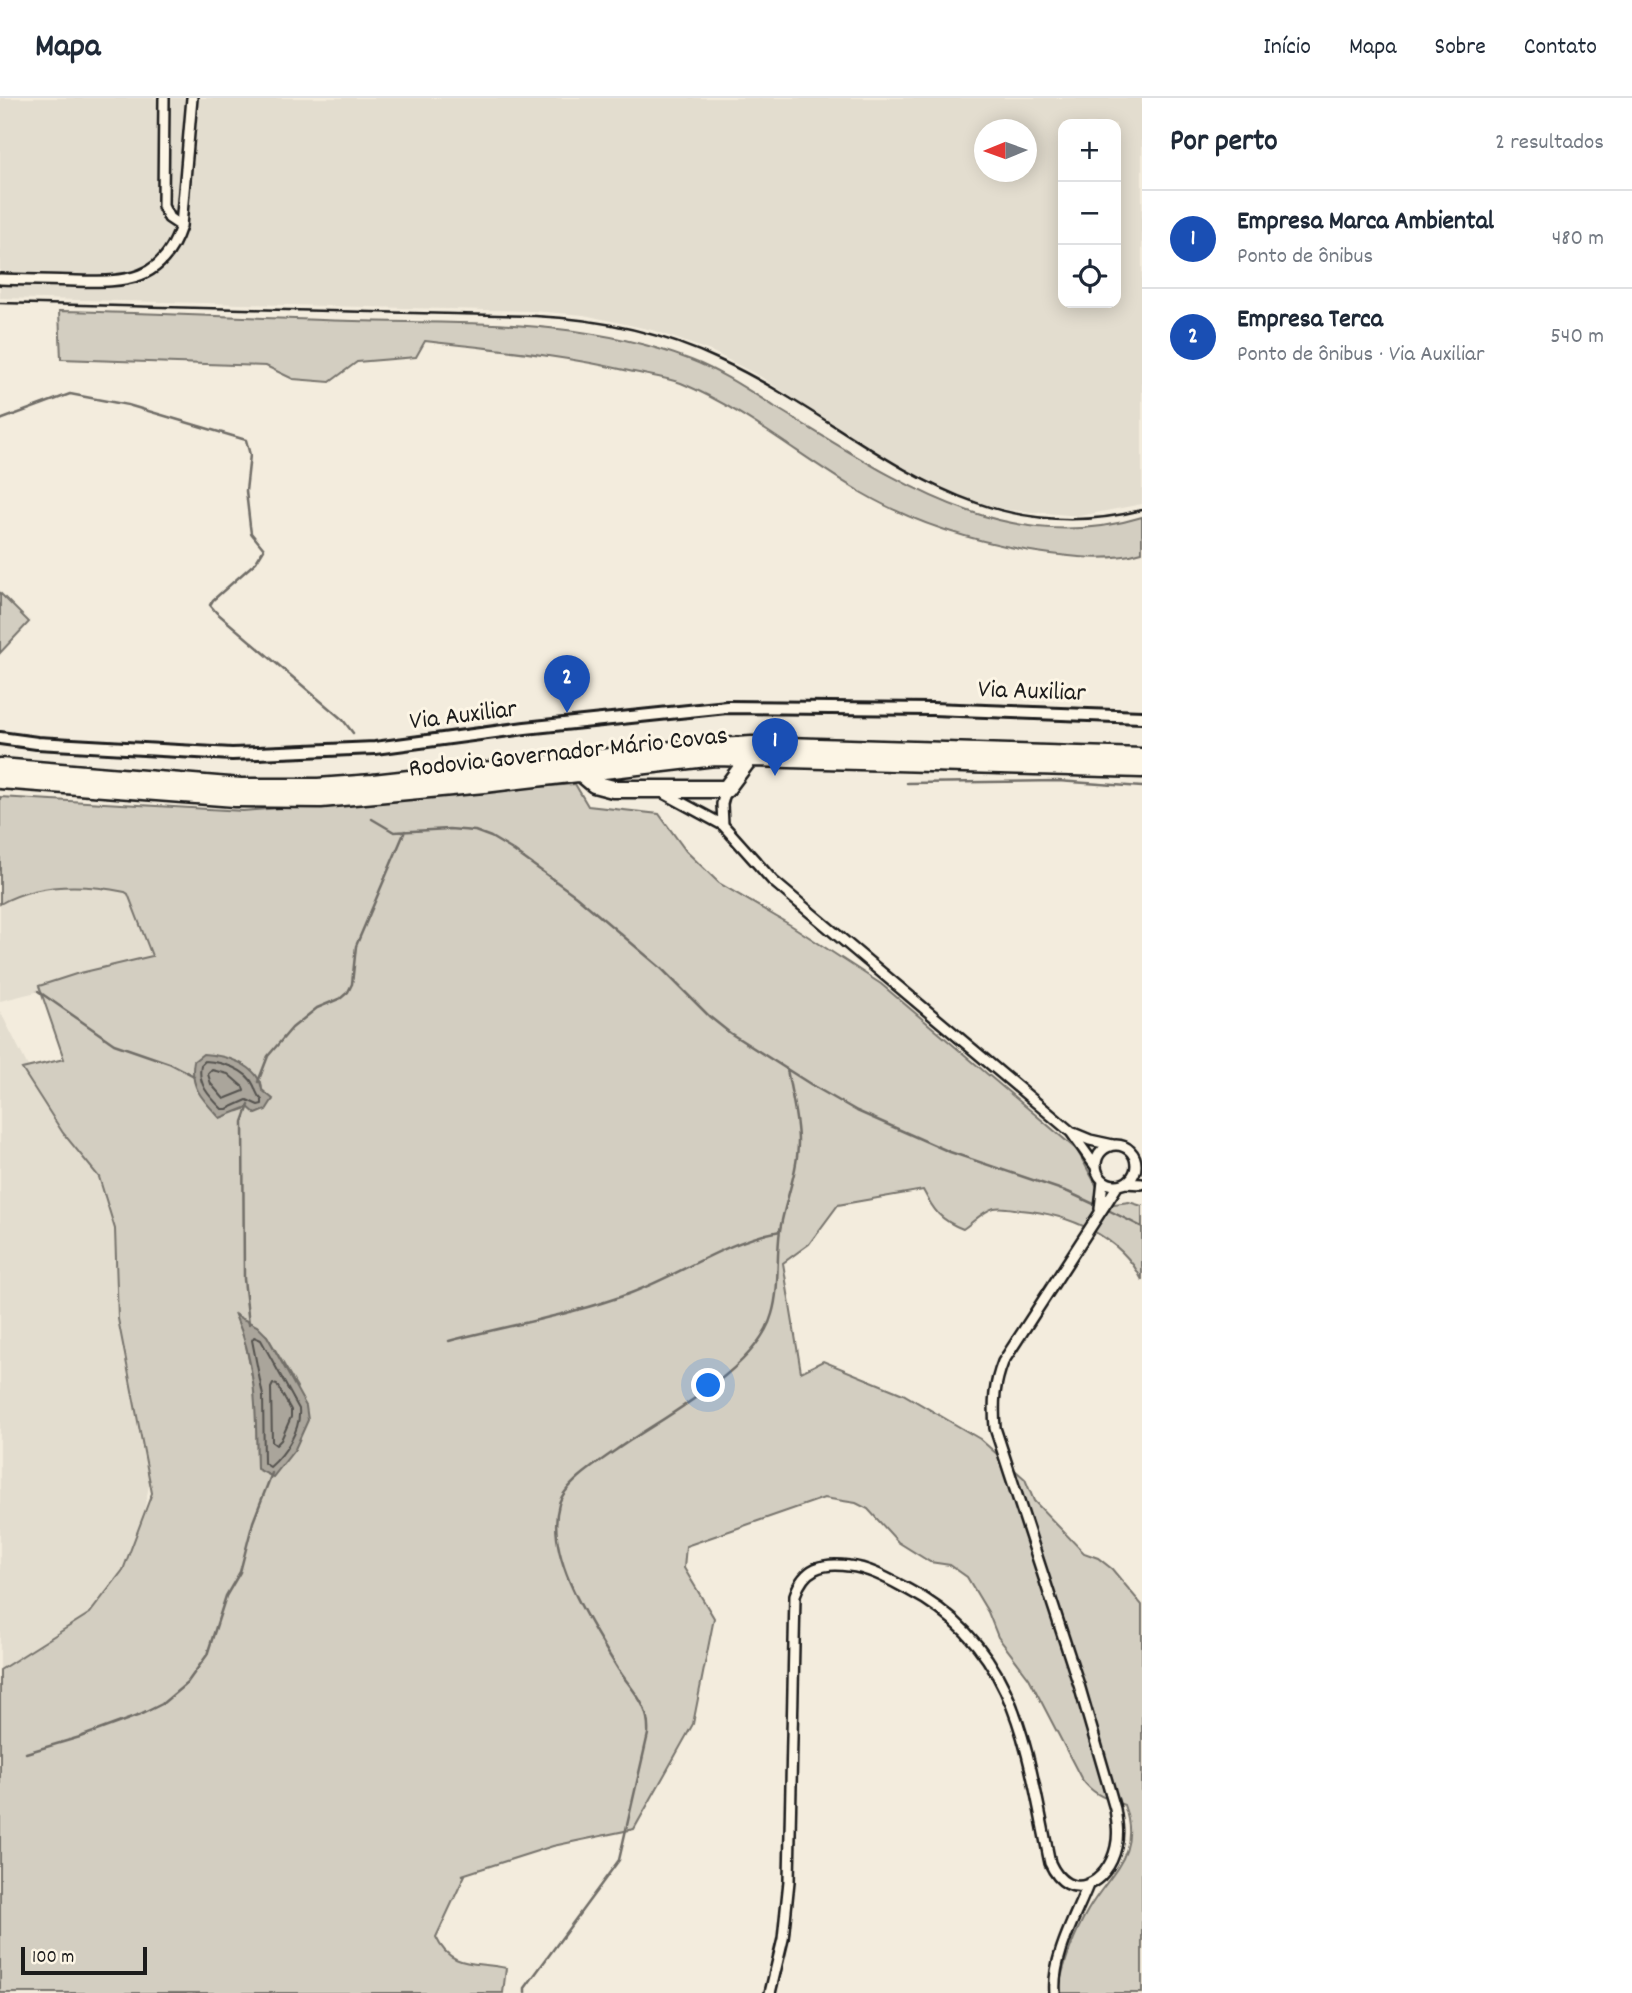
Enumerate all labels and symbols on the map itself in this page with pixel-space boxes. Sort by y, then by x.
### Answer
north arrow [974,119,1037,182]
pin: 2 [544,655,590,713]
street label: Via Auxiliar [977,672,1087,713]
street label: Via Auxiliar [408,691,520,741]
street label: Rodovia Governador Mário Covas [407,718,730,789]
pin: 1 [752,718,798,776]
your location [691,1368,725,1402]
scale bar [21,1944,147,1976]

